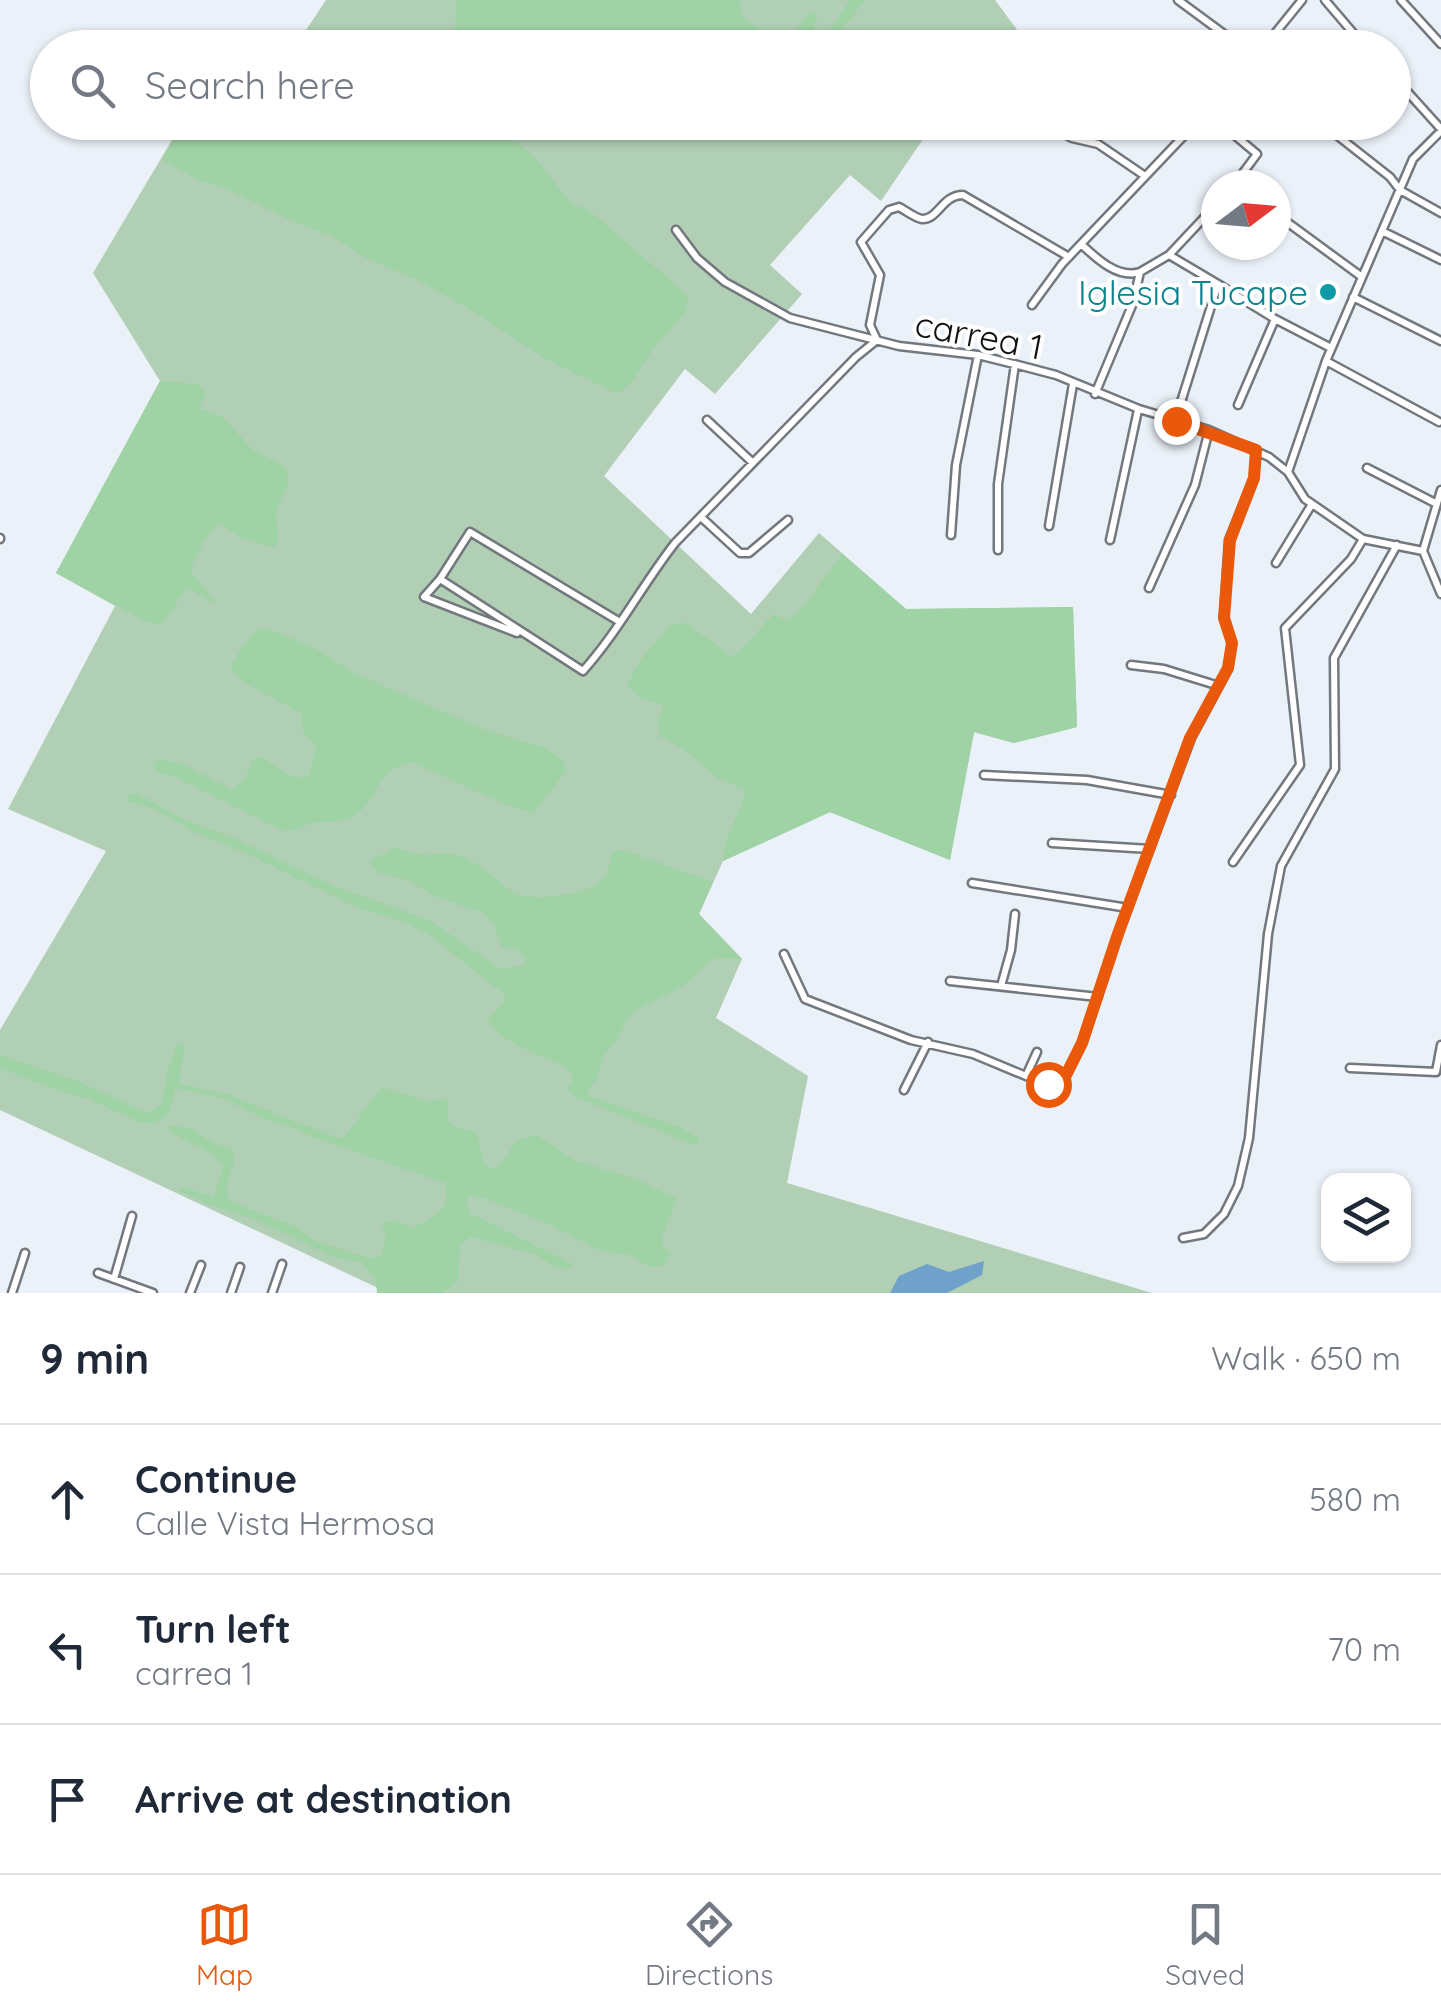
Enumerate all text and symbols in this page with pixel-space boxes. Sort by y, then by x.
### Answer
search box [30,30,1411,140]
icon: search [65,58,120,113]
text: Search here [145,61,355,109]
north arrow [1201,170,1291,260]
place label: Iglesia Tucape [1078,270,1308,314]
marker: Iglesia Tucape [1317,281,1339,303]
street label: carrea 1 [911,301,1047,369]
route end [1154,399,1200,445]
route start [1026,1062,1072,1108]
map controls [1321,1173,1411,1263]
button: layers [1321,1173,1411,1263]
text: 9 min [40,1332,149,1385]
text: Walk · 650 m [1211,1338,1401,1378]
text: Continue [135,1455,297,1503]
icon: ahead [40,1472,95,1527]
text: 580 m [1309,1479,1401,1519]
text: Calle Vista Hermosa [135,1503,435,1543]
text: Turn left [135,1605,291,1653]
icon: left [40,1622,95,1677]
text: 70 m [1328,1629,1401,1669]
text: carrea 1 [135,1653,253,1693]
icon: arrive [40,1772,95,1827]
text: Arrive at destination [135,1775,512,1823]
tab: Map [196,1897,253,1992]
tab: Directions [645,1897,773,1992]
tab: Saved [1165,1897,1245,1992]

